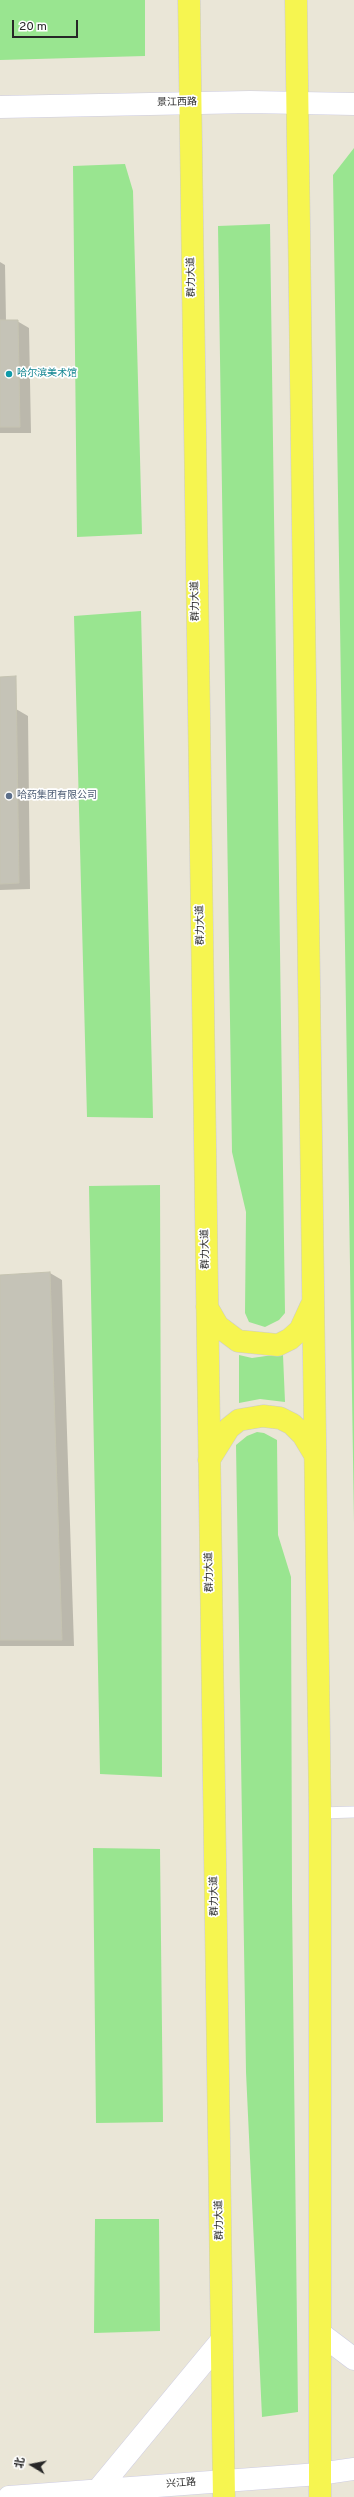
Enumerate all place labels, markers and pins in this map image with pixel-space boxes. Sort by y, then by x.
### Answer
place label: 哈尔滨美术馆 [17,368,77,380]
marker: 哈尔滨美术馆 [4,369,14,379]
place label: 哈药集团有限公司 [17,790,97,802]
marker: 哈药集团有限公司 [4,791,14,801]

